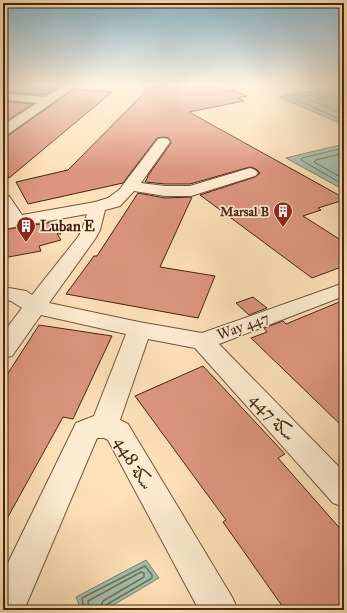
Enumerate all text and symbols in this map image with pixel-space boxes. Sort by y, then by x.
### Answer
building icon: Marsal B [272,200,294,228]
place label: Marsal B [220,204,269,220]
building icon: Luban E [15,215,37,243]
place label: Luban E [40,217,95,235]
street label: Way 447 [215,308,271,344]
street label: سكة 447 [245,389,301,445]
street label: سكة 448 [110,432,158,494]

